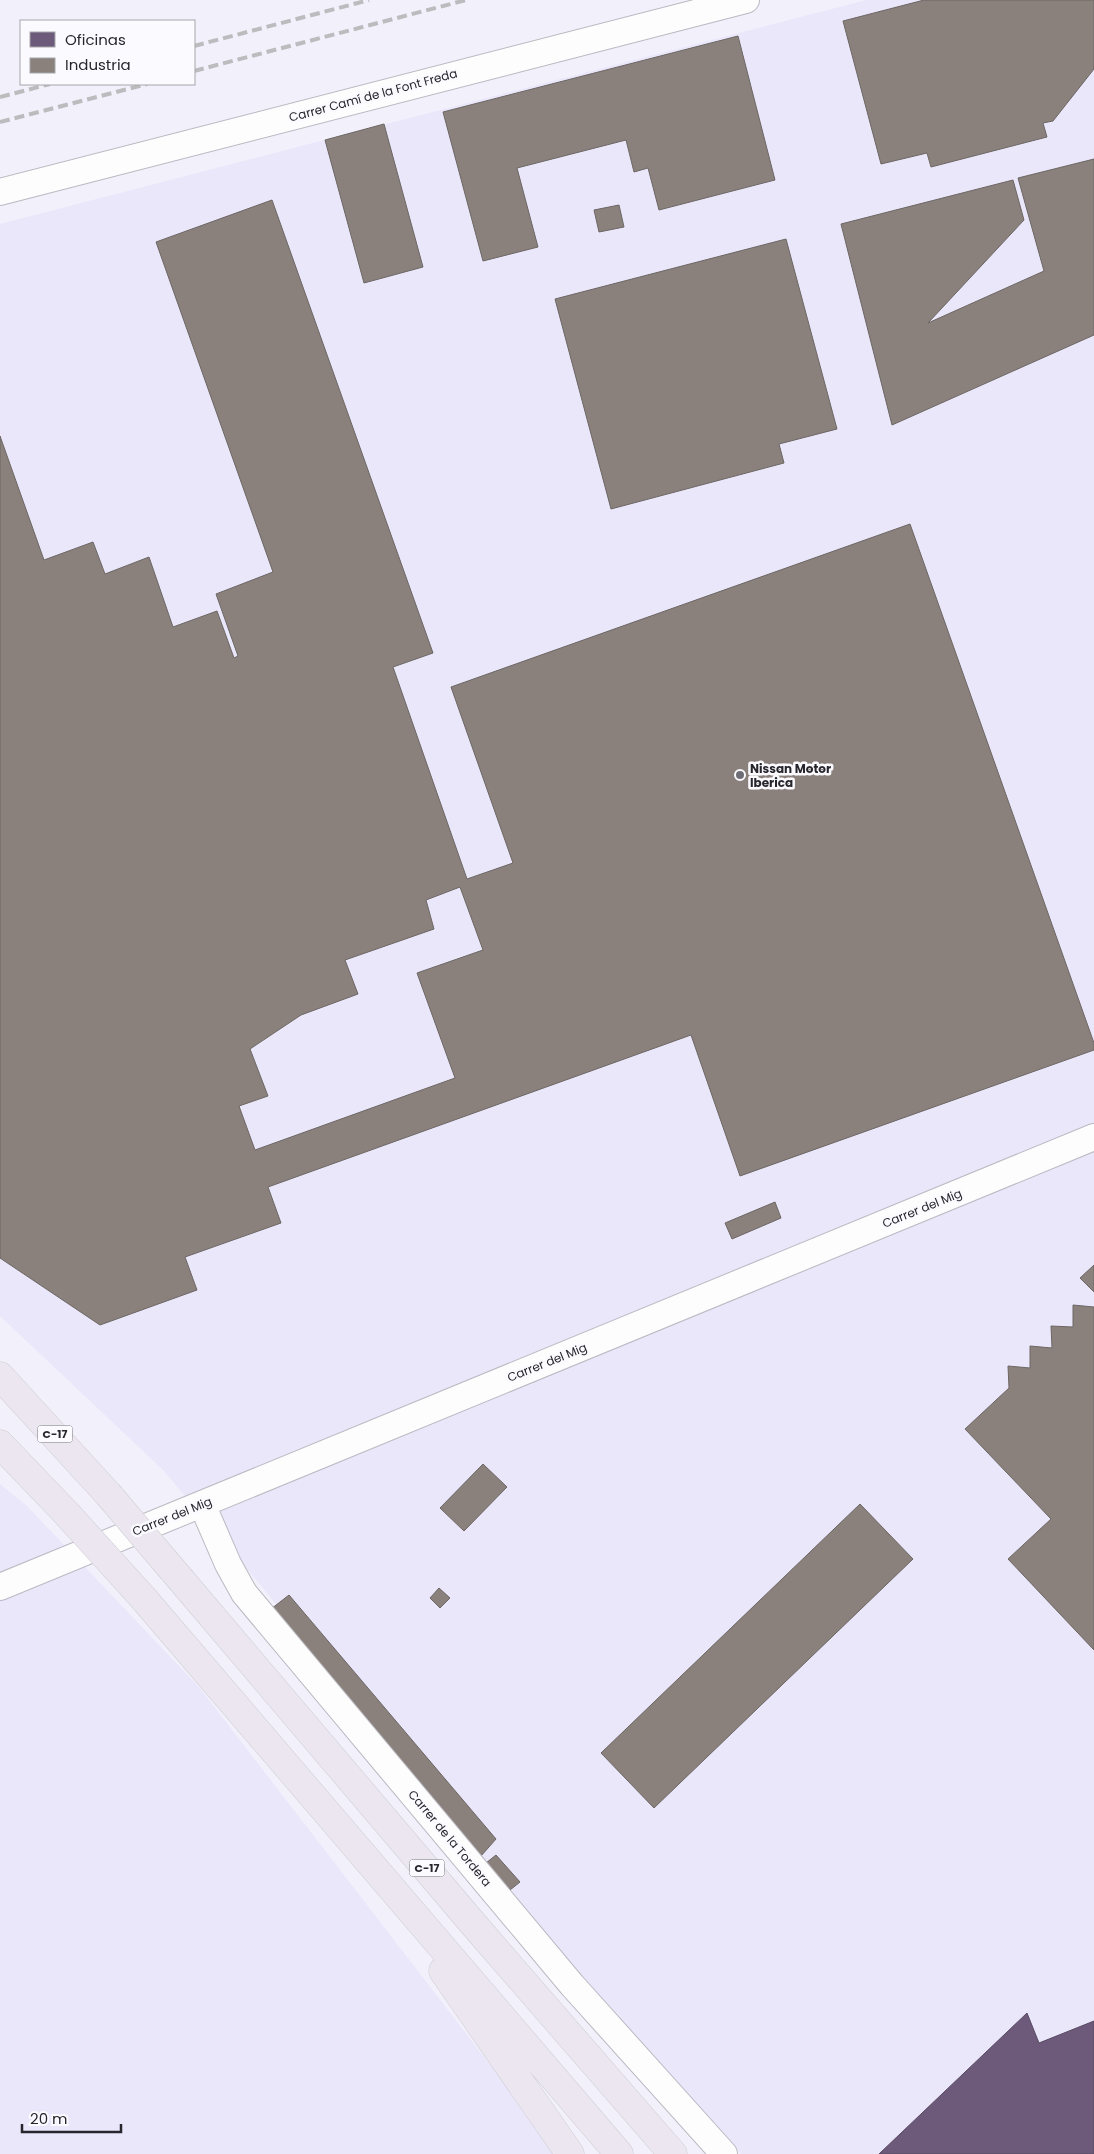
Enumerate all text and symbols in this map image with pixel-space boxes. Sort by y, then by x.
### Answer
legend [20,20,195,85]
text: Oficinas [65,29,126,50]
text: Industria [65,54,131,75]
street label: Carrer Camí de la Font Freda [287,64,459,126]
place label: Nissan Motor Iberica [750,760,831,791]
marker: Nissan Motor Iberica [734,769,746,781]
street label: Carrer del Mig [880,1184,964,1232]
street label: Carrer del Mig [505,1338,589,1386]
road number: C-17 [38,1426,72,1442]
street label: Carrer del Mig [130,1492,214,1540]
street label: Carrer de la Tordera [405,1786,495,1890]
road number: C-17 [410,1860,444,1876]
scale bar [22,2102,121,2134]
text: 20 m [30,2108,68,2129]

